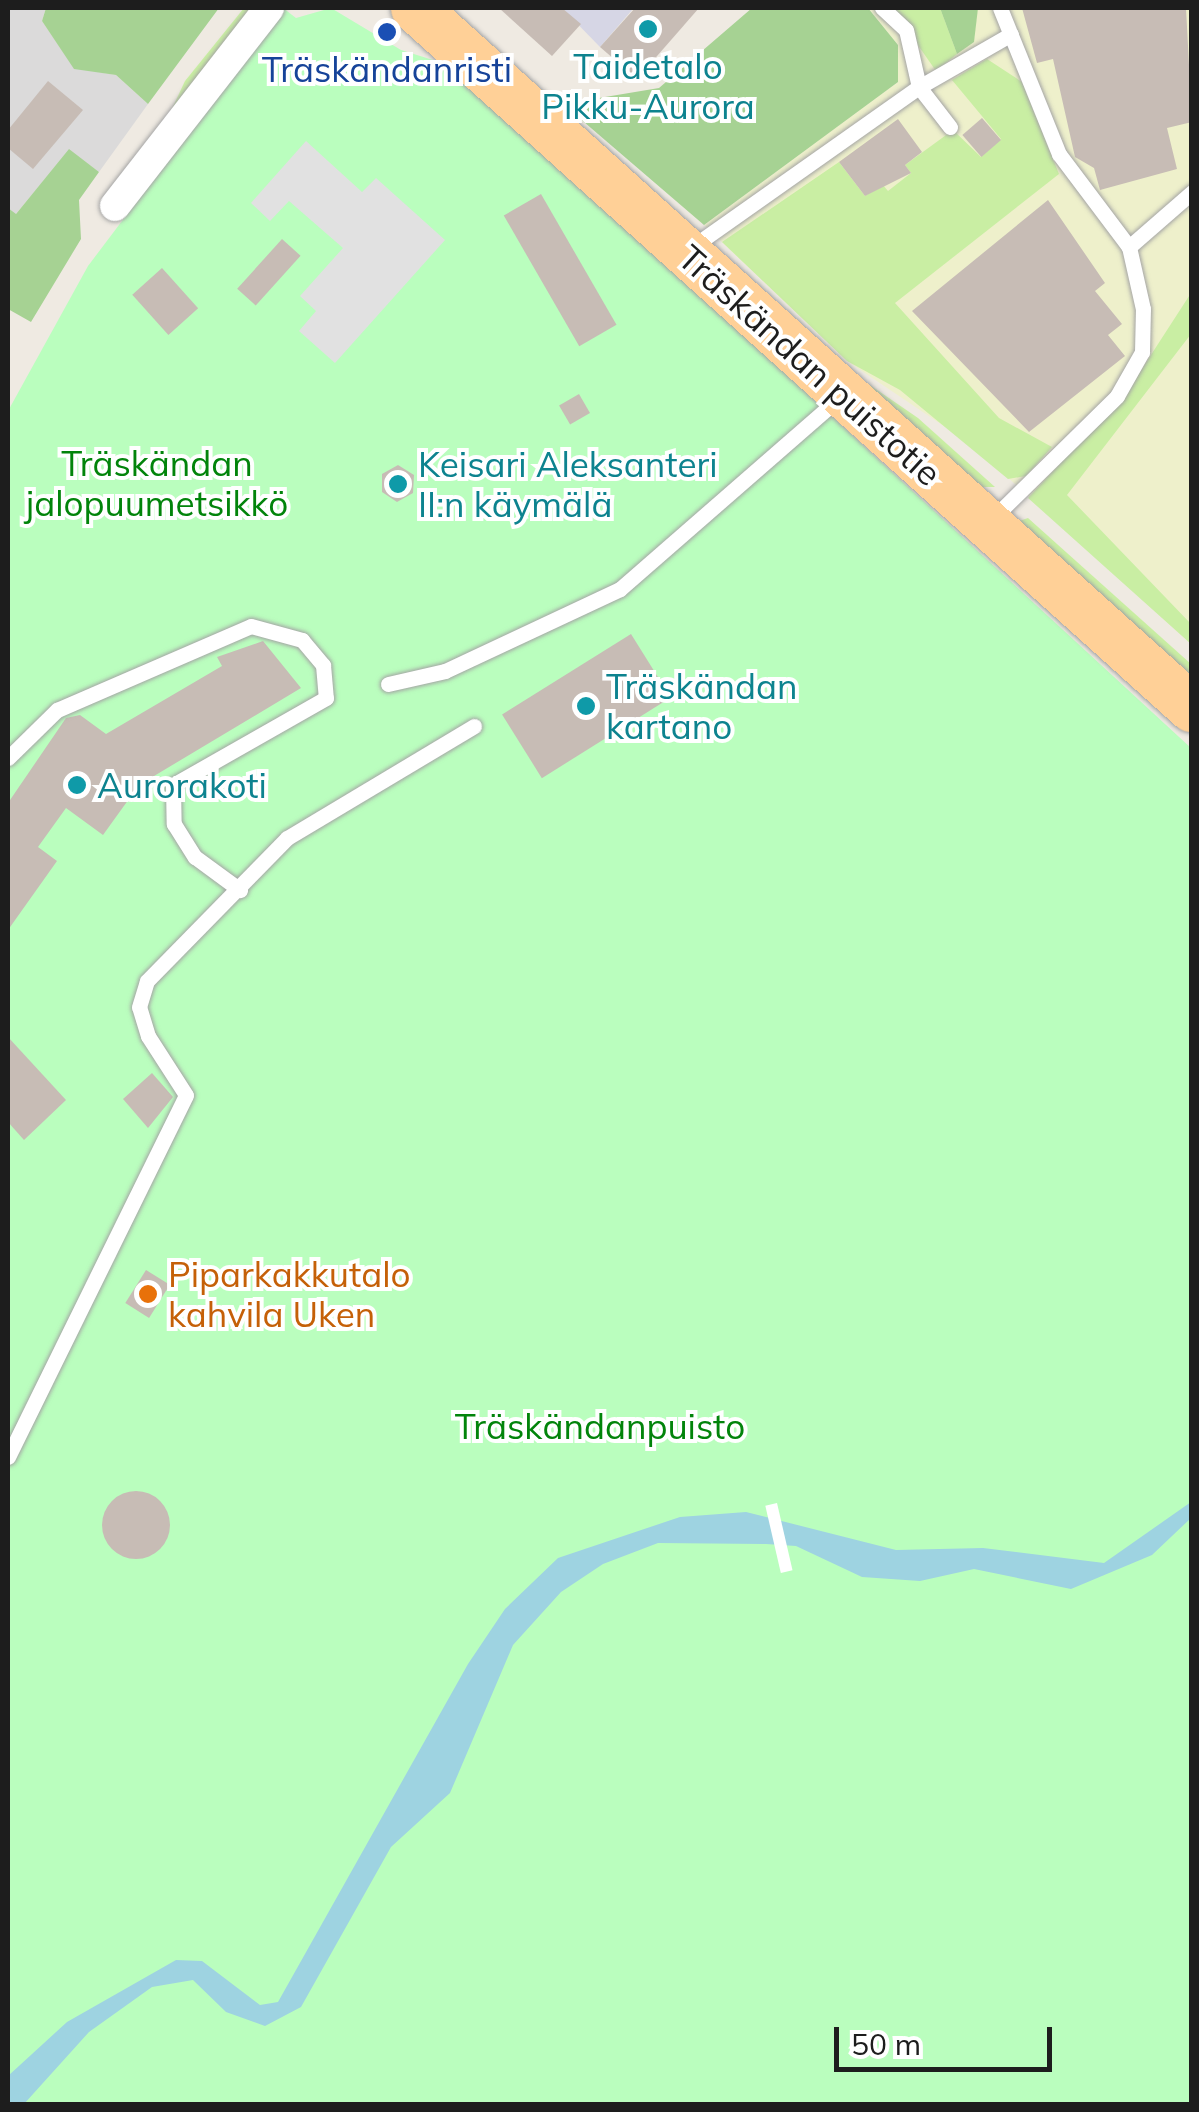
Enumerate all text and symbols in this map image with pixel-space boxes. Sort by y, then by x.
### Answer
marker: Taidetalo Pikku-Aurora [637,18,659,40]
marker: Träskändanristi [376,21,398,43]
place label: Taidetalo Pikku-Aurora [541,45,755,127]
place label: Träskändanristi [262,48,512,90]
street label: Träskändan puistotie [670,236,950,494]
park label: Träskändan jalopuumetsikkö [26,442,288,524]
place label: Keisari Aleksanteri II:n käymälä [418,443,718,525]
marker: Keisari Aleksanteri II:n käymälä [387,473,409,495]
place label: Träskändan kartano [606,665,798,747]
marker: Träskändan kartano [575,695,597,717]
place label: Aurorakoti [97,764,267,806]
marker: Aurorakoti [66,774,88,796]
place label: Piparkakkutalo kahvila Uken [168,1253,410,1335]
marker: Piparkakkutalo kahvila Uken [137,1283,159,1305]
park label: Träskändanpuisto [455,1405,745,1447]
scale bar [839,2007,1056,2069]
text: 50 m [851,2025,921,2063]

